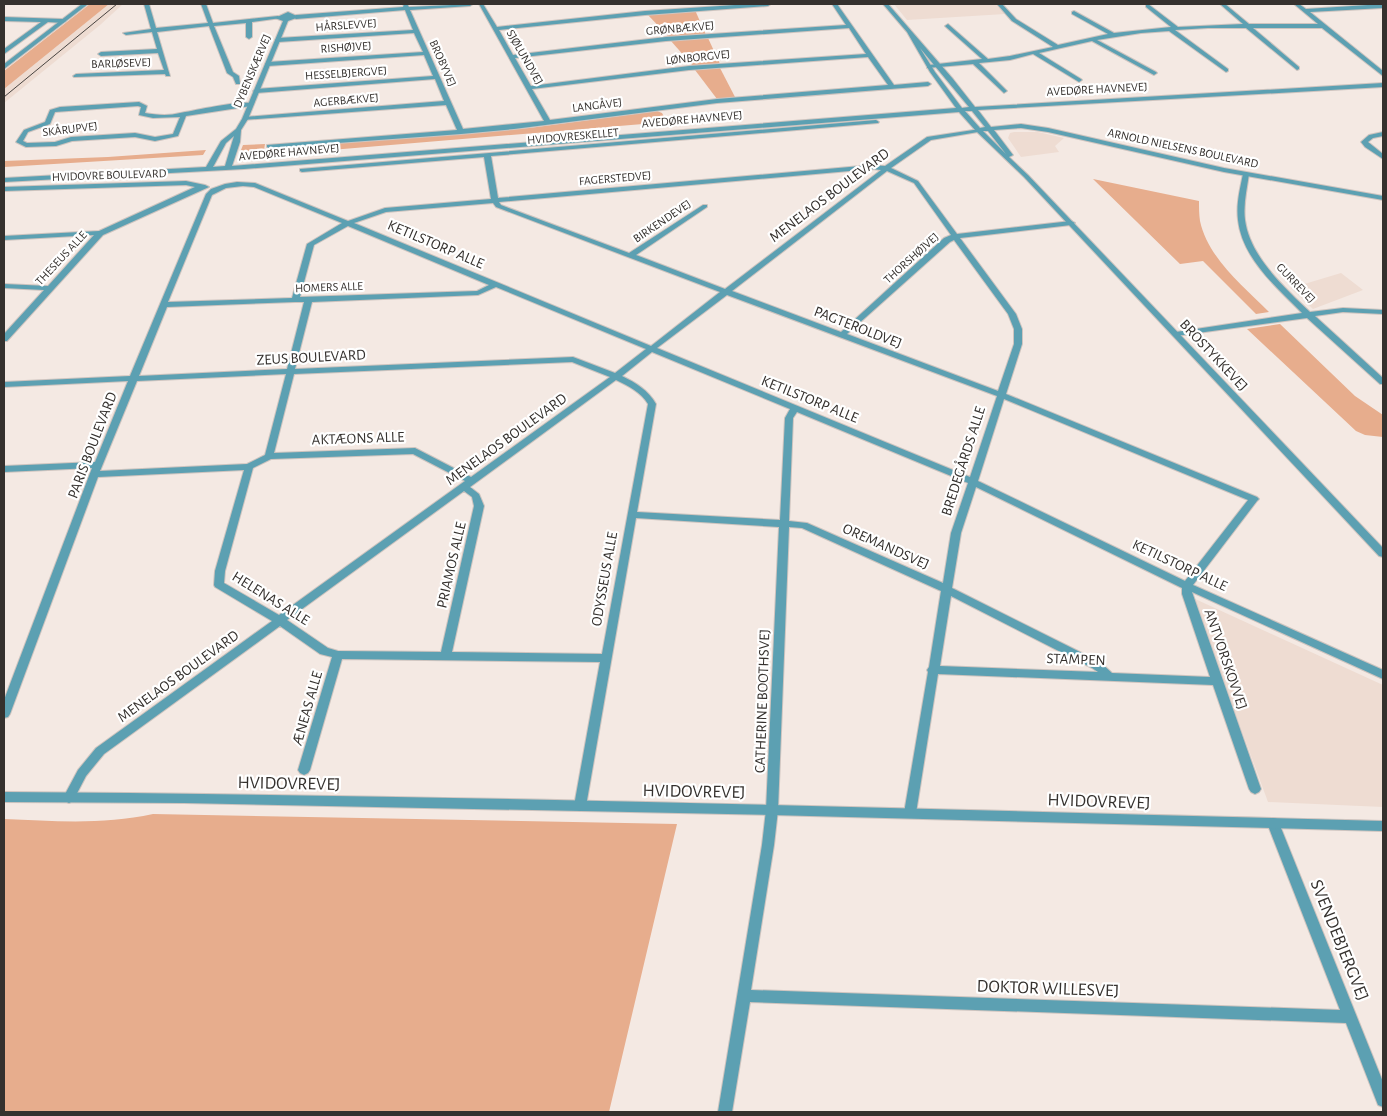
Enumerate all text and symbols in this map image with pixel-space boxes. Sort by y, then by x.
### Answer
street label: HÅRSLEVVEJ [315,15,377,33]
street label: GRØNBÆKVEJ [645,19,715,37]
street label: SJØLUNDVEJ [504,27,546,87]
street label: DYBENSKÆRVEJ [231,32,273,110]
street label: BROBYVEJ [427,38,459,88]
street label: RISHØJVEJ [320,39,372,55]
street label: LØNBORGVEJ [665,48,731,66]
street label: BARLØSEVEJ [91,56,151,70]
street label: HESSELBJERGVEJ [305,64,387,82]
street label: AVEDØRE HAVNEVEJ [1046,80,1148,98]
street label: AGERBÆKVEJ [313,91,379,109]
street label: LANGÅVEJ [571,94,623,114]
street label: AVEDØRE HAVNEVEJ [641,109,743,129]
street label: SKÅRUPVEJ [42,118,98,138]
street label: HVIDOVRESKELLET [527,126,619,146]
street label: ARNOLD NIELSENS BOULEVARD [1107,126,1260,170]
street label: AVEDØRE HAVNEVEJ [238,142,340,162]
street label: MENELAOS BOULEVARD [767,145,892,245]
street label: HVIDOVRE BOULEVARD [52,167,167,183]
street label: FAGERSTEDVEJ [578,169,652,187]
street label: BIRKENDEVEJ [631,197,693,245]
street label: KETILSTORP ALLE [385,217,486,272]
street label: THESEUS ALLE [33,228,89,287]
street label: THORSHØJVEJ [881,230,941,286]
street label: GURREVEJ [1274,261,1318,305]
street label: HOMERS ALLE [295,280,363,294]
street label: PAGTEROLDVEJ [812,304,904,351]
street label: BROSTYKKEVEJ [1177,317,1250,394]
street label: ZEUS BOULEVARD [256,347,366,368]
street label: KETILSTORP ALLE [759,373,860,426]
street label: PARIS BOULEVARD [65,390,120,501]
street label: MENELAOS BOULEVARD [443,390,570,488]
street label: BREDEGÅRDS ALLE [938,404,988,518]
street label: AKTÆONS ALLE [311,429,405,448]
street label: PRIAMOS ALLE [434,520,469,610]
street label: OREMANDSVEJ [840,521,931,572]
street label: ODYSSEUS ALLE [589,531,620,627]
street label: KETILSTORP ALLE [1130,537,1230,594]
street label: HELENAS ALLE [230,569,312,628]
street label: ANTVORSKOVVEJ [1201,607,1250,711]
street label: MENELAOS BOULEVARD [115,627,242,725]
street label: CATHERINE BOOTHSVEJ [752,629,773,773]
street label: STAMPEN [1046,651,1106,668]
street label: ÆNEAS ALLE [289,669,325,748]
street label: HVIDOVREVEJ [237,774,341,794]
street label: HVIDOVREVEJ [642,782,746,802]
street label: HVIDOVREVEJ [1047,791,1151,813]
street label: SVENDEBJERGVEJ [1307,877,1372,1003]
street label: DOKTOR WILLESVEJ [976,978,1120,1000]

